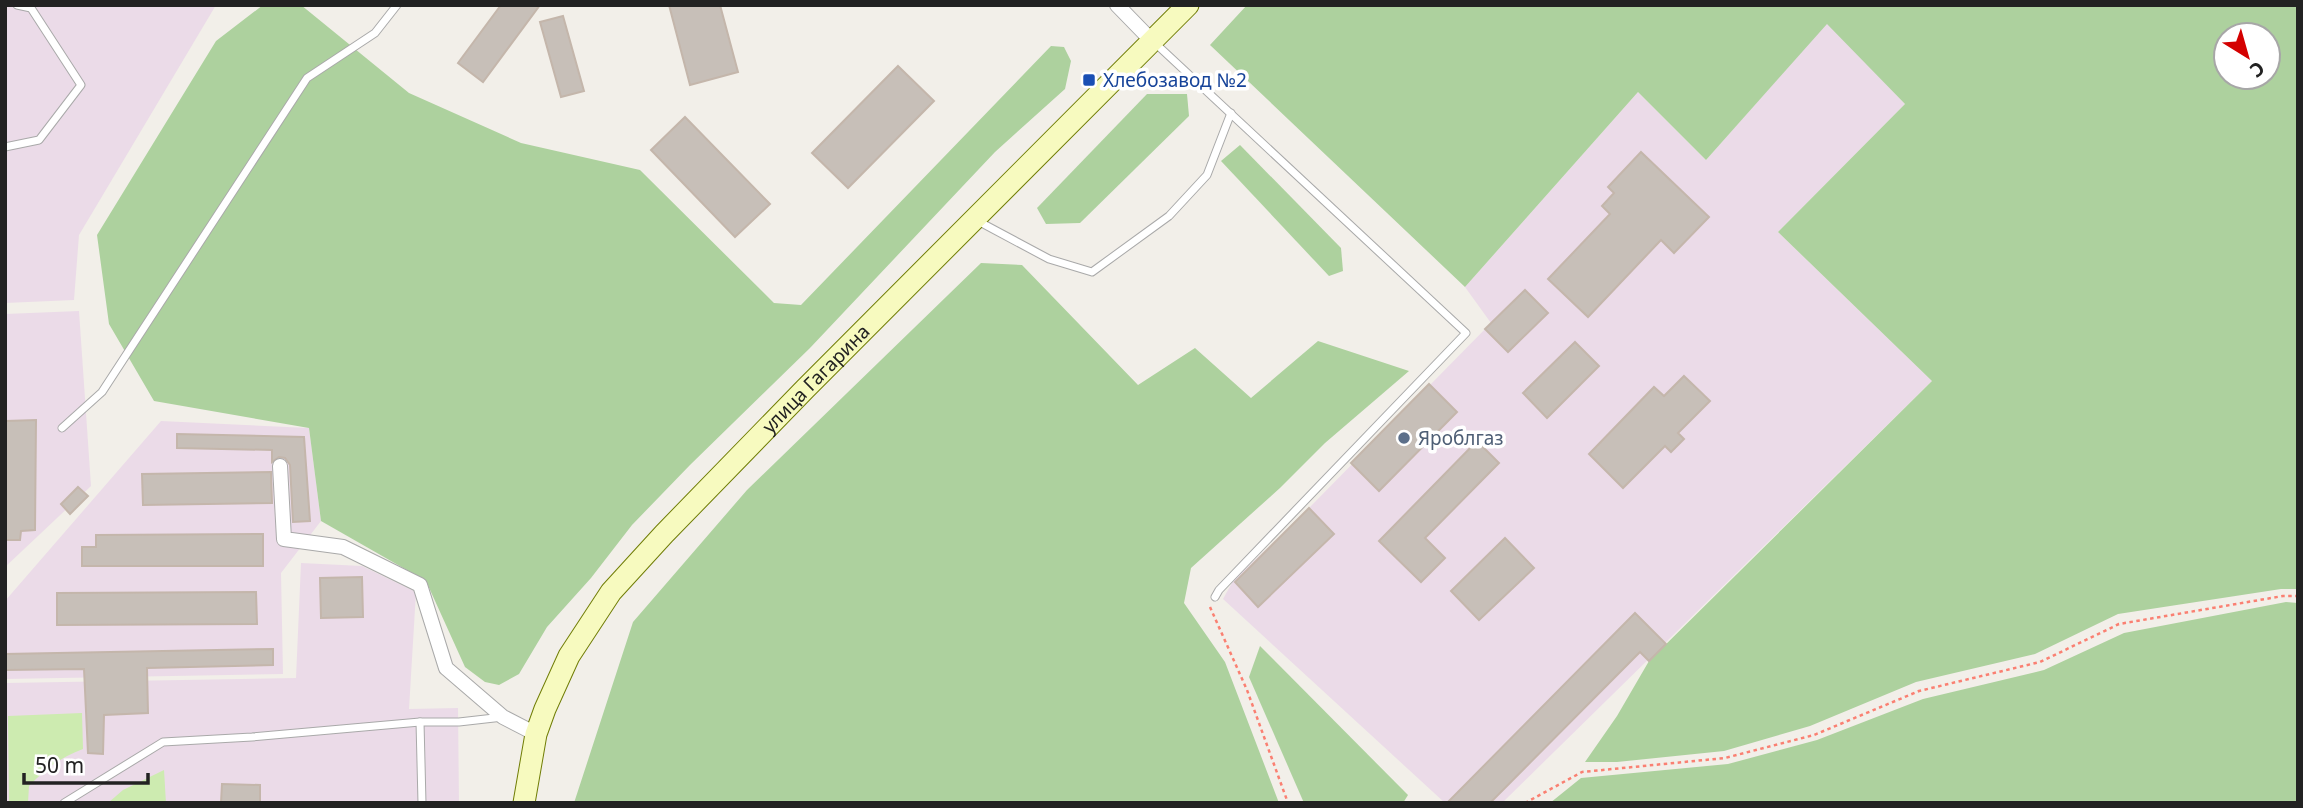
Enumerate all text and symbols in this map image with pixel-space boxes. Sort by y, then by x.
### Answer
north arrow [2212,21,2282,91]
text: С [2245,56,2270,84]
place label: Хлебозавод №2 [1103,67,1247,93]
marker: Хлебозавод №2 [1081,72,1097,88]
street label: улица Гагарина [756,319,875,439]
place label: Яроблгаз [1418,425,1504,451]
marker: Яроблгаз [1396,430,1412,446]
scale bar [24,742,149,786]
text: 50 m [35,751,84,779]

